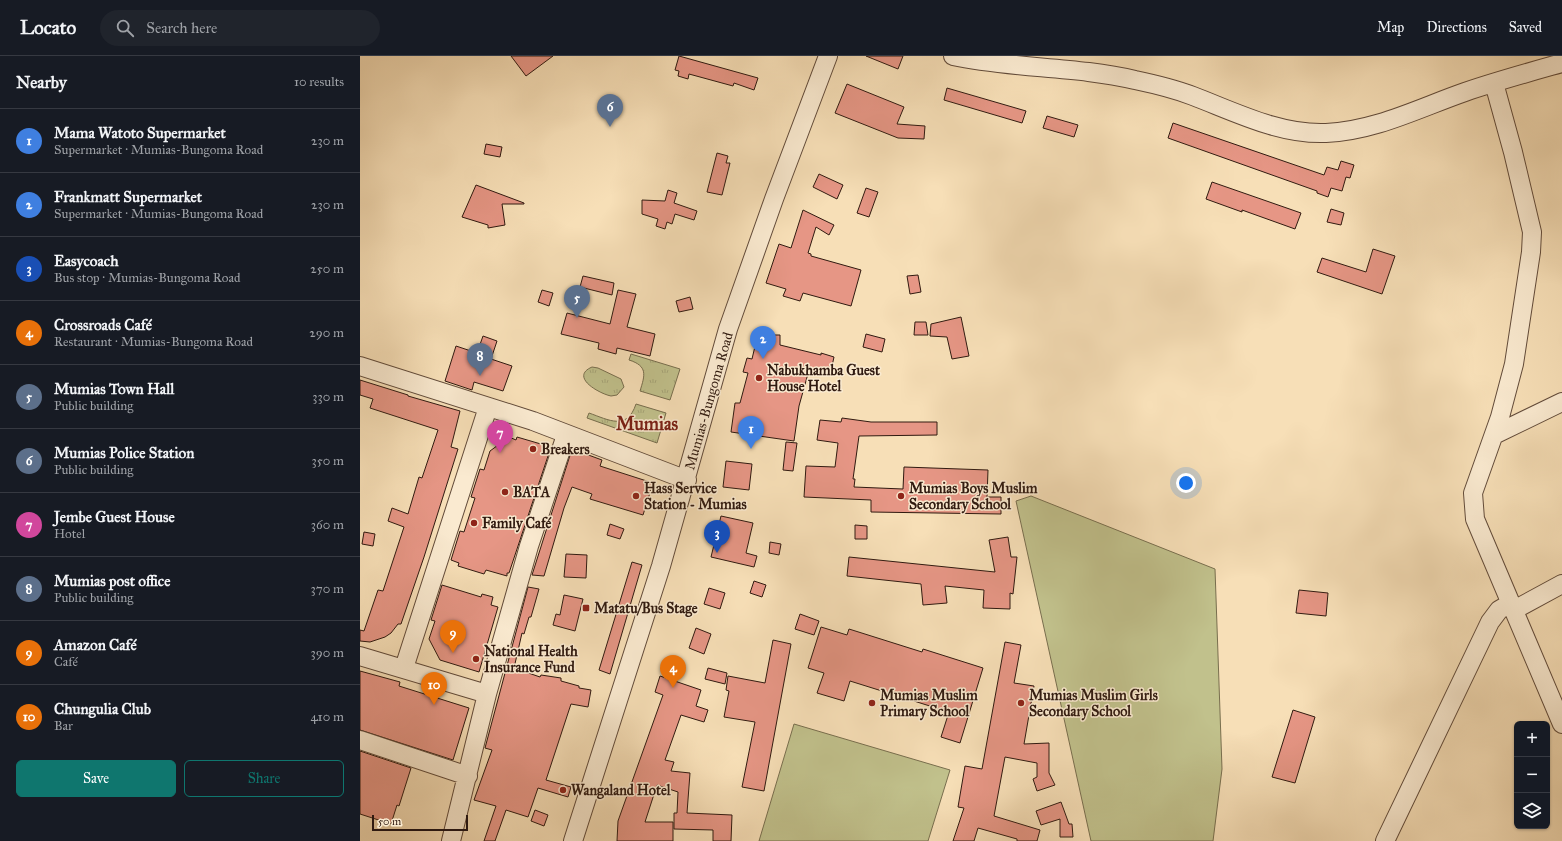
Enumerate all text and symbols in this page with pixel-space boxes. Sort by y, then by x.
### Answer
search box [100,10,380,46]
text: Locato [20,16,76,39]
icon: search [114,17,136,39]
text: Search here [146,19,217,37]
text: Map [1377,19,1404,36]
text: Directions [1426,19,1487,36]
text: Saved [1509,19,1542,36]
text: Nearby [16,72,67,93]
text: 10 results [294,74,344,90]
pin: 6 [597,94,623,127]
text: Mama Watoto Supermarket [54,124,226,142]
text: 1 [26,133,32,149]
text: 230 m [311,133,344,149]
text: Supermarket · Mumias-Bungoma Road [54,142,263,158]
text: Frankmatt Supermarket [54,188,202,206]
text: 2 [26,197,32,213]
text: 230 m [311,197,344,213]
text: Supermarket · Mumias-Bungoma Road [54,206,263,222]
text: Easycoach [54,252,118,270]
text: 3 [26,261,32,277]
text: 250 m [310,261,344,277]
text: Bus stop · Mumias-Bungoma Road [54,270,240,286]
pin: 5 [564,285,590,318]
text: Crossroads Café [54,316,152,334]
text: 4 [25,325,33,341]
text: 290 m [309,325,344,341]
pin: 2 [750,326,776,359]
street label: Mumias-Bungoma Road [681,330,737,472]
text: Restaurant · Mumias-Bungoma Road [54,334,253,350]
pin: 8 [467,343,493,376]
place label: Nabukhamba Guest House Hotel [767,362,880,395]
marker: Nabukhamba Guest House Hotel [754,373,764,383]
text: Mumias Town Hall [54,380,174,398]
text: 5 [26,389,32,405]
text: 330 m [312,389,344,405]
text: Public building [54,398,133,414]
district label: Mumias [616,413,679,435]
pin: 1 [738,416,764,449]
pin: 7 [487,420,513,453]
place label: Breakers [541,441,590,458]
text: Mumias Police Station [54,444,194,462]
marker: Breakers [528,444,538,454]
text: 6 [26,453,32,469]
text: 350 m [311,453,344,469]
text: Public building [54,462,133,478]
your location [1176,473,1196,493]
place label: Hass Service Station - Mumias [644,480,747,513]
place label: Mumias Boys Muslim Secondary School [909,480,1038,514]
place label: BATA [513,484,551,501]
marker: BATA [500,487,510,497]
marker: Hass Service Station - Mumias [631,491,641,501]
marker: Mumias Boys Muslim Secondary School [896,491,906,501]
text: Jembe Guest House [54,508,175,526]
place label: Family Café [482,515,553,533]
text: 7 [26,517,32,533]
text: 360 m [311,517,344,533]
marker: Family Café [469,518,479,528]
pin: 3 [704,520,730,553]
text: Hotel [54,526,85,542]
text: Mumias post office [54,572,170,590]
text: 8 [26,581,32,597]
text: 370 m [311,581,344,597]
text: Public building [54,590,133,606]
place label: Matatu/Bus Stage [594,600,698,618]
marker: Matatu/Bus Stage [581,603,591,613]
pin: 9 [440,620,466,653]
text: Amazon Café [54,636,137,654]
place label: National Health Insurance Fund [484,643,578,676]
text: 9 [26,645,32,661]
text: 390 m [311,645,344,661]
text: Café [54,654,78,670]
marker: National Health Insurance Fund [471,654,481,664]
pin: 4 [660,655,686,688]
pin: 10 [421,672,447,705]
place label: Mumias Muslim Primary School [880,687,978,721]
place label: Mumias Muslim Girls Secondary School [1029,687,1158,721]
marker: Mumias Muslim Primary School [867,698,877,708]
marker: Mumias Muslim Girls Secondary School [1016,698,1026,708]
text: Chungulia Club [54,700,151,718]
text: 10 [23,709,35,725]
text: 410 m [310,709,344,725]
text: Bar [54,718,73,734]
map controls [1514,721,1550,829]
button: + [1514,721,1550,757]
button: − [1514,757,1550,793]
button: Save [16,760,176,797]
button: Share [184,760,344,797]
place label: Wangaland Hotel [571,782,672,800]
marker: Wangaland Hotel [558,785,568,795]
button: layers [1514,793,1550,829]
scale bar [372,813,468,832]
text: 50 m [378,815,401,828]

